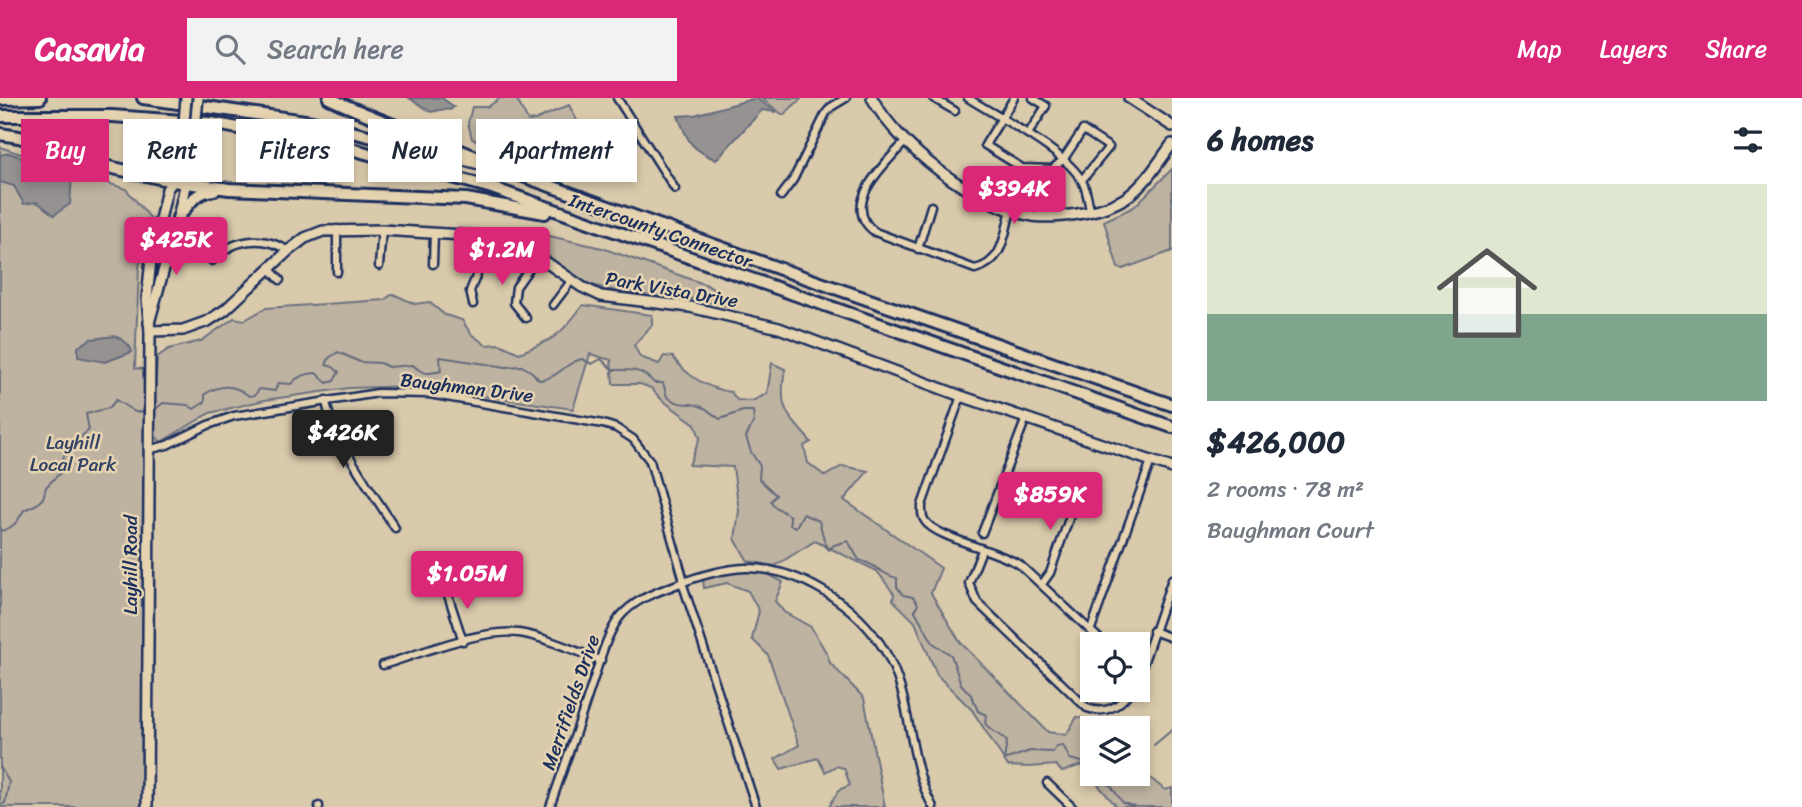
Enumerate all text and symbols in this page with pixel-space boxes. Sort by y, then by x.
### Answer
search box [187,18,677,81]
text: Casavia [35,20,145,78]
text: Search here [267,26,404,72]
text: Map [1517,28,1562,70]
text: Layers [1600,28,1667,70]
text: Share [1705,28,1767,70]
icon: search [211,30,249,68]
text: 6 homes [1207,113,1314,167]
chip: Buy [21,119,109,182]
chip: Rent [123,119,222,182]
chip: Filters [236,119,354,182]
chip: New [368,119,462,182]
chip: Apartment [476,119,637,182]
icon: filters [1729,121,1767,159]
pin: $394K [965,166,1063,226]
text: $394K [979,168,1049,209]
street label: Intercounty Connector [564,183,758,278]
pin: $425K [127,218,225,277]
text: $425K [140,219,212,260]
pin: $1.2M [453,228,551,287]
text: $1.2M [470,229,534,270]
icon: home [1424,230,1550,356]
street label: Park Vista Drive [603,262,741,317]
street label: Baughman Drive [399,363,535,412]
pin: $426K [294,410,392,470]
text: $426K [308,412,378,453]
text: $426,000 [1207,415,1345,469]
park label: Layhill Local Park [30,426,117,481]
text: 2 rooms · 78 m² [1207,469,1364,510]
pin: $859K [1001,472,1099,532]
text: $859K [1014,474,1086,515]
text: Baughman Court [1207,510,1374,551]
street label: Layhill Road [114,514,147,615]
pin: $1.05M [410,552,524,611]
text: $1.05M [427,553,507,594]
street label: Merrifields Drive [532,630,609,774]
map controls [1080,632,1150,786]
button: locate [1080,632,1150,702]
button: layers [1080,716,1150,786]

